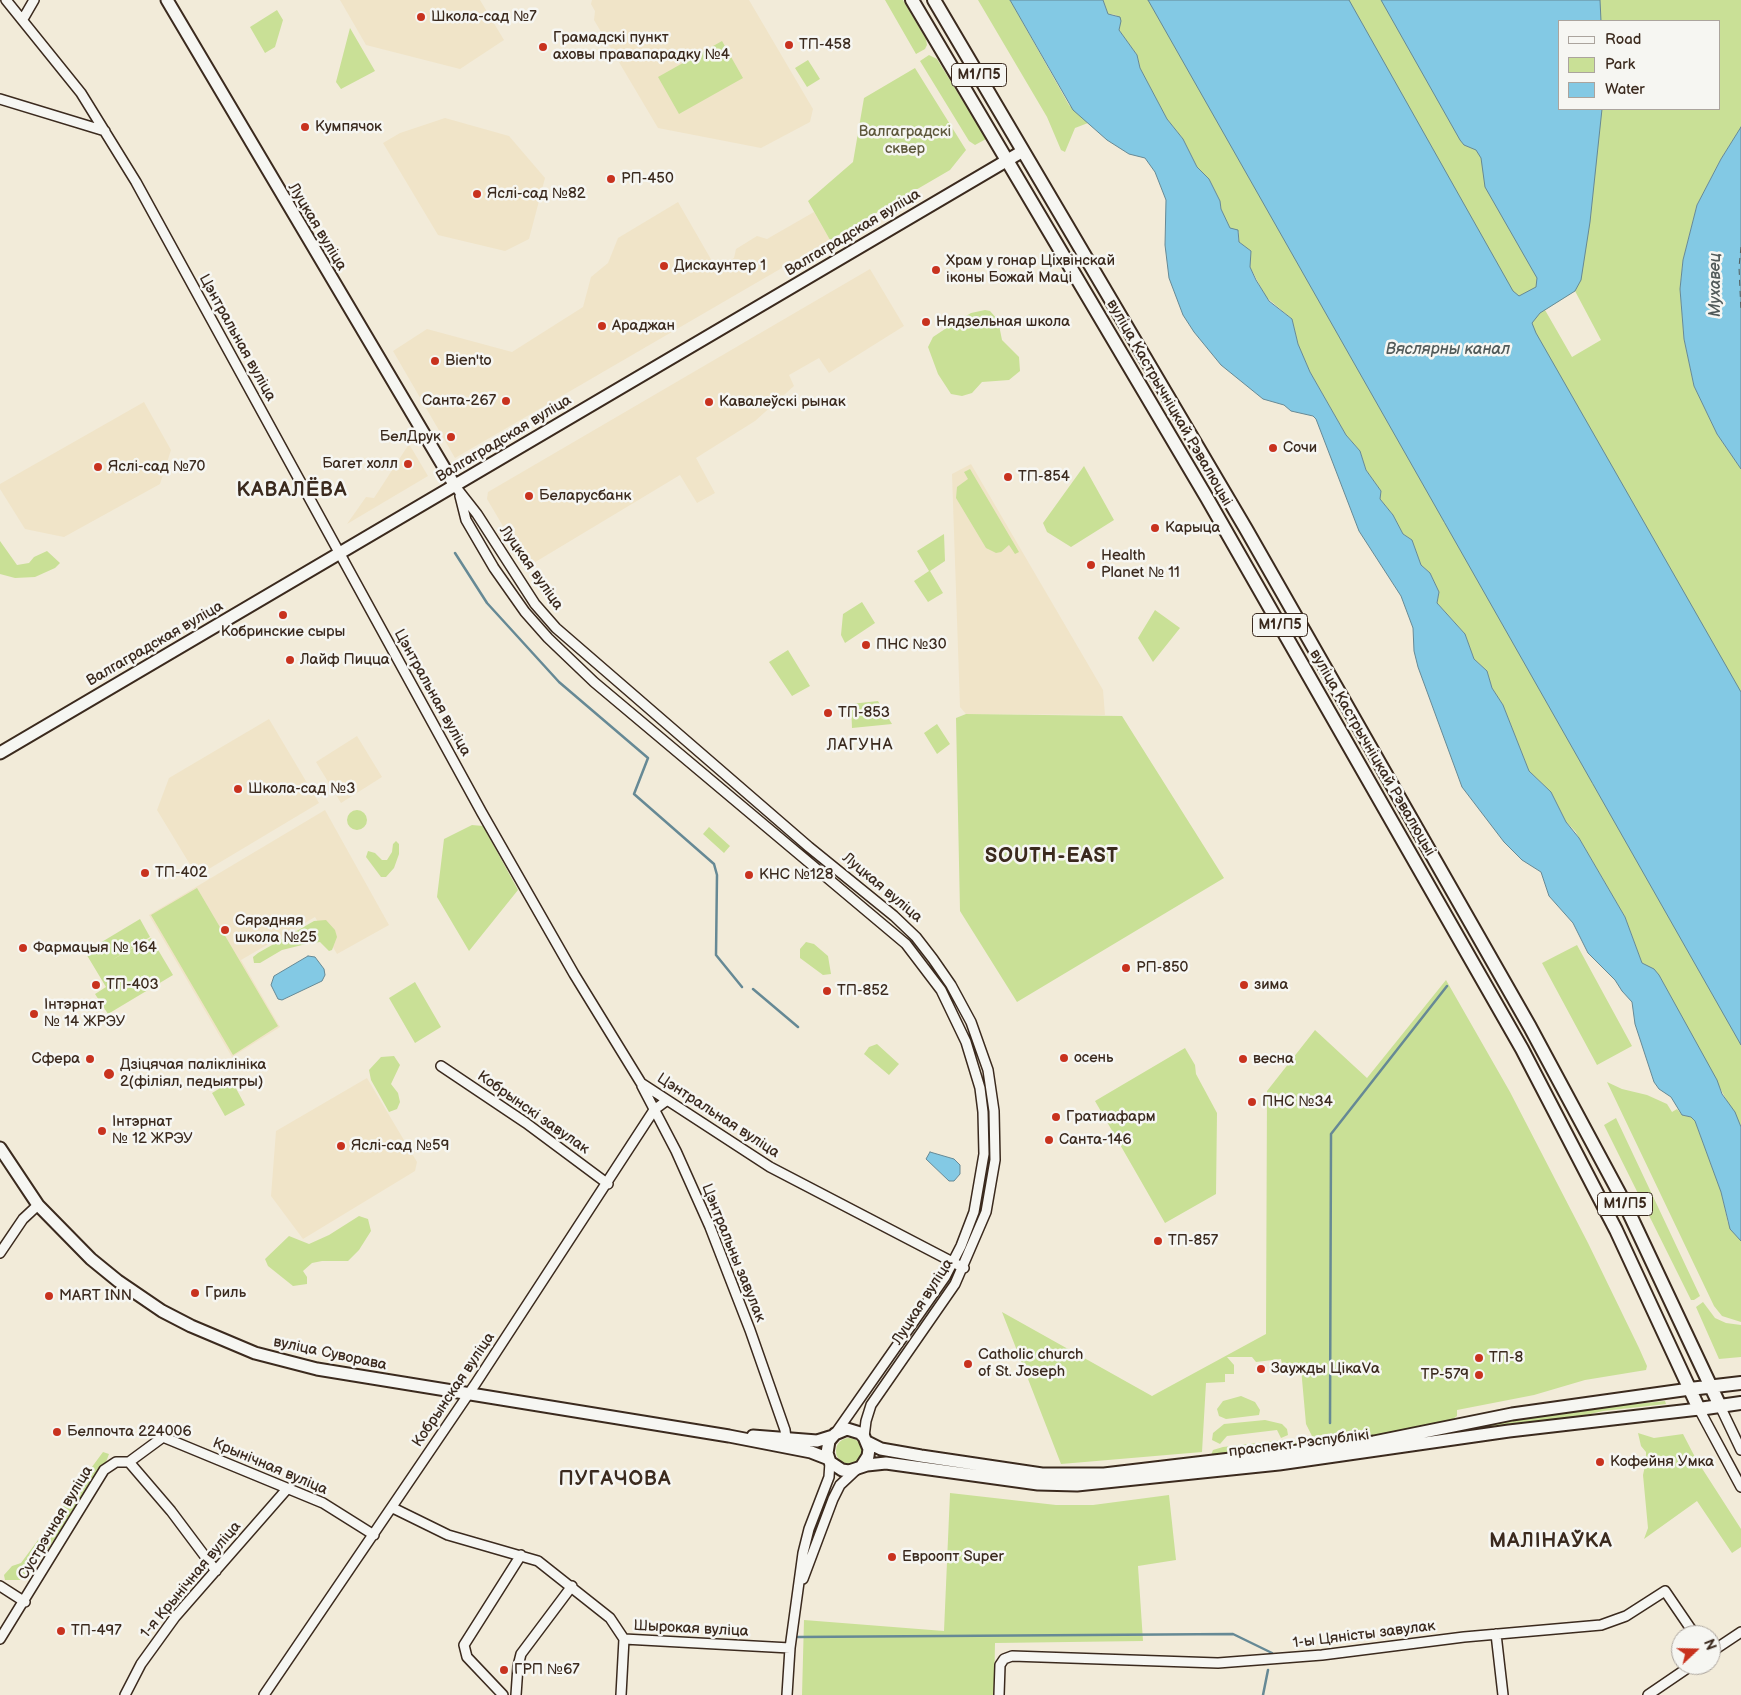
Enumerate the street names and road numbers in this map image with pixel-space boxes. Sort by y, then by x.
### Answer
road number: М1/П5 [952,64,1006,86]
street label: Луцкая вуліца [284,180,350,274]
street label: Валгаградская вуліца [782,185,924,281]
street label: Цэнтральная вуліца [195,271,279,405]
street label: вуліца Кастрычніцкай Рэвалюцыі [1102,296,1236,510]
street label: Валгаградская вуліца [433,391,575,487]
street label: Луцкая вуліца [495,522,567,614]
street label: Валгаградская вуліца [84,598,226,690]
road number: М1/П5 [1252,614,1308,636]
street label: Цэнтральная вуліца [390,626,474,760]
street label: вуліца Кастрычніцкай Рэвалюцыі [1305,646,1439,860]
street label: Луцкая вуліца [838,849,926,927]
street label: Кобрынскі завулак [473,1068,593,1158]
street label: Цэнтральная вуліца [653,1070,783,1162]
street label: Цэнтральны завулак [697,1181,769,1325]
road number: М1/П5 [1598,1192,1652,1216]
street label: Луцкая вуліца [889,1256,957,1348]
street label: Кобрынская вуліца [409,1329,499,1451]
street label: вуліца Суворава [272,1333,388,1375]
street label: праспект Рэспублікі [1228,1426,1370,1462]
street label: Крынічная вуліца [210,1435,330,1499]
street label: Сустрэчная вуліца [15,1463,97,1583]
street label: 1-я Крынічная вуліца [137,1518,245,1642]
street label: Шырокая вуліца [633,1617,749,1641]
street label: 1-ы Цяністы завулак [1292,1617,1436,1653]

